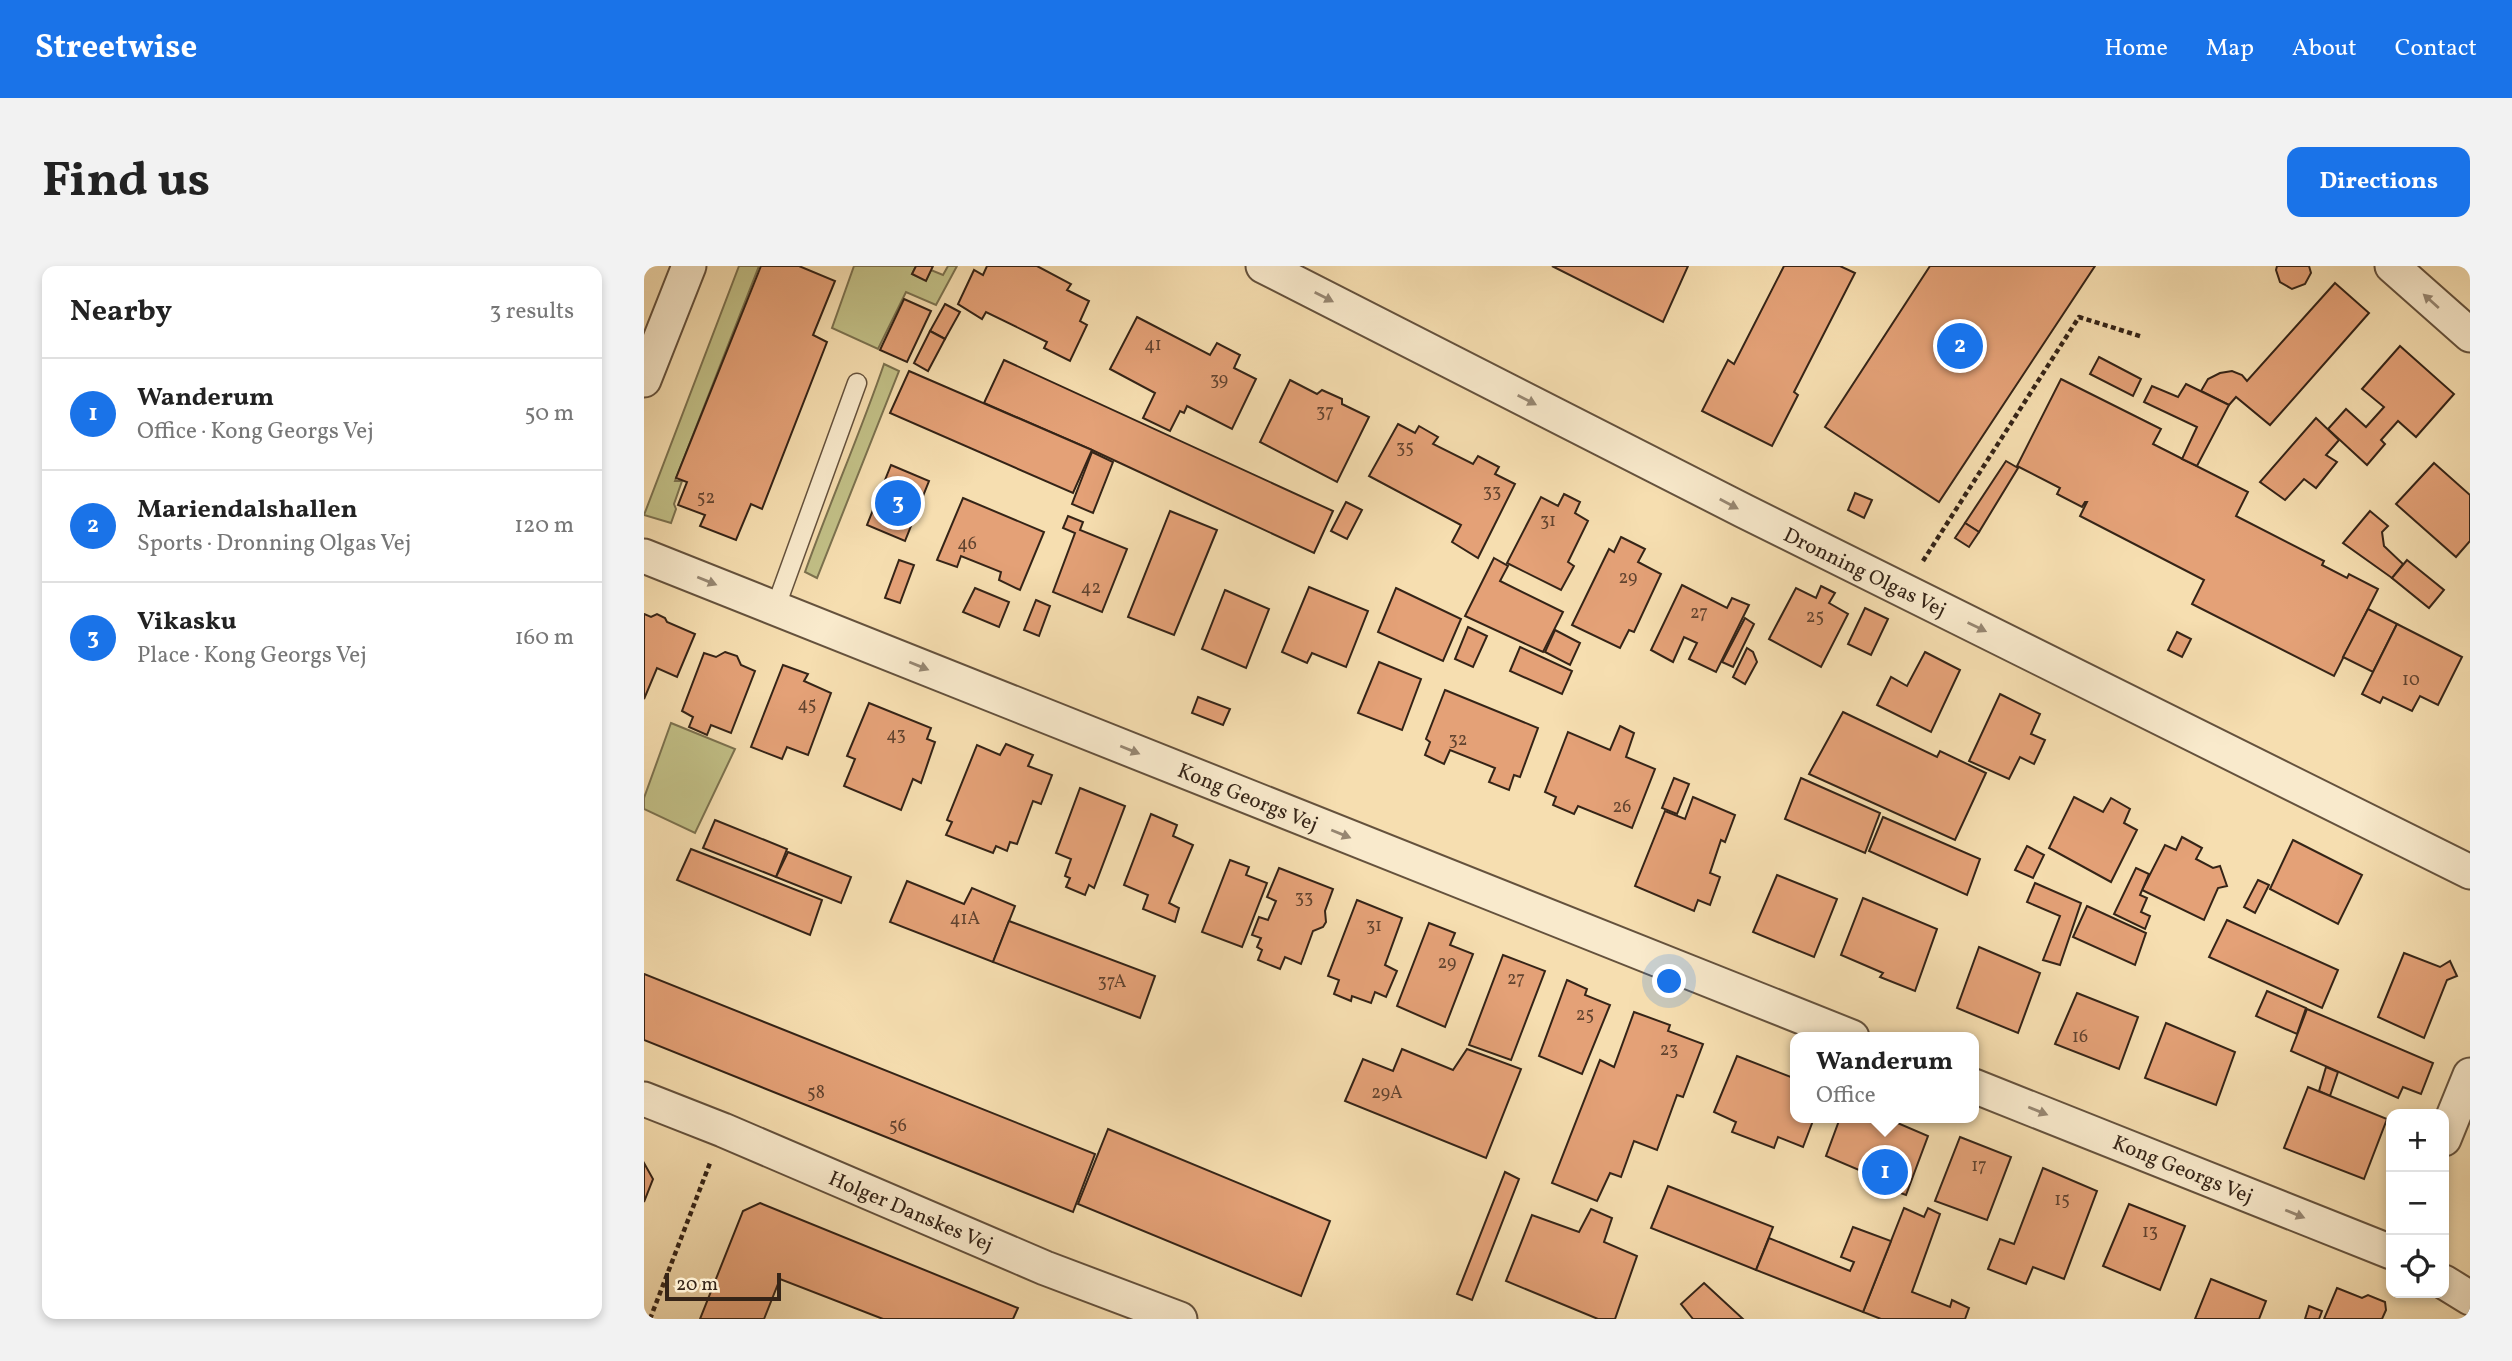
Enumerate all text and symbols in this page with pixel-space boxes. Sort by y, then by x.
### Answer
text: Streetwise [35,26,197,72]
text: Home [2104,32,2168,66]
text: Map [2206,32,2254,66]
text: About [2292,32,2357,66]
text: Contact [2395,32,2477,66]
button: Directions [2287,147,2470,217]
text: Find us [42,148,210,217]
text: Nearby [70,291,172,333]
one-way arrow [1314,291,1334,302]
one-way arrow [2422,293,2440,309]
text: 3 results [489,296,574,328]
pin: 2 [1937,320,1983,372]
house number: 41 [1144,333,1162,358]
house number: 39 [1210,368,1228,393]
text: Wanderum [137,380,274,416]
one-way arrow [1517,394,1537,405]
text: 1 [88,398,98,430]
text: 50 m [525,398,574,430]
house number: 37 [1316,400,1334,425]
text: Office · Kong Georgs Vej [137,416,374,448]
house number: 35 [1396,436,1414,461]
pin: 3 [875,477,921,529]
house number: 33 [1483,480,1501,505]
house number: 52 [697,486,715,511]
text: Mariendalshallen [137,492,358,528]
one-way arrow [1719,498,1739,509]
house number: 31 [1540,509,1556,534]
text: 2 [87,510,99,542]
text: 120 m [514,510,574,542]
street label: Dronning Olgas Vej [1778,521,1951,625]
text: Sports · Dronning Olgas Vej [137,528,411,560]
house number: 46 [957,532,977,557]
house number: 29 [1619,566,1637,591]
one-way arrow [697,576,718,587]
house number: 42 [1081,576,1101,601]
house number: 27 [1690,601,1708,626]
text: Vikasku [137,604,237,640]
house number: 25 [1806,605,1824,630]
text: 3 [87,622,99,654]
text: 160 m [515,622,574,654]
one-way arrow [1967,622,1987,633]
text: Place · Kong Georgs Vej [137,640,367,672]
one-way arrow [908,660,929,671]
house number: 10 [2402,668,2420,693]
house number: 45 [798,693,816,718]
house number: 43 [886,723,906,748]
house number: 32 [1449,728,1467,753]
one-way arrow [1120,744,1141,755]
street label: Kong Georgs Vej [1173,757,1322,840]
house number: 26 [1613,795,1631,820]
one-way arrow [1331,829,1352,840]
house number: 33 [1295,886,1313,911]
house number: 41A [950,907,981,932]
house number: 31 [1366,914,1382,939]
house number: 29 [1438,951,1456,976]
your location [1652,964,1686,998]
house number: 27 [1507,967,1525,992]
house number: 37A [1098,970,1127,995]
house number: 25 [1576,1003,1594,1028]
house number: 16 [2072,1025,2088,1050]
popup [1790,1032,1979,1123]
house number: 23 [1660,1038,1678,1063]
text: Wanderum [1816,1044,1953,1080]
text: Office [1816,1080,1876,1112]
house number: 58 [807,1081,825,1106]
house number: 29A [1371,1081,1403,1106]
one-way arrow [2027,1106,2048,1117]
map controls [2386,1109,2449,1298]
button: + [2386,1109,2449,1172]
house number: 56 [889,1114,907,1139]
street label: Kong Georgs Vej [2108,1129,2257,1212]
pin: 1 [1862,1146,1908,1198]
house number: 17 [1971,1154,1987,1179]
street label: Holger Danskes Vej [824,1165,997,1260]
button: − [2386,1172,2449,1235]
house number: 15 [2054,1188,2070,1213]
one-way arrow [2284,1208,2305,1219]
house number: 13 [2142,1220,2158,1245]
button: locate [2386,1235,2449,1298]
scale bar [665,1270,780,1302]
text: 20 m [676,1272,718,1298]

